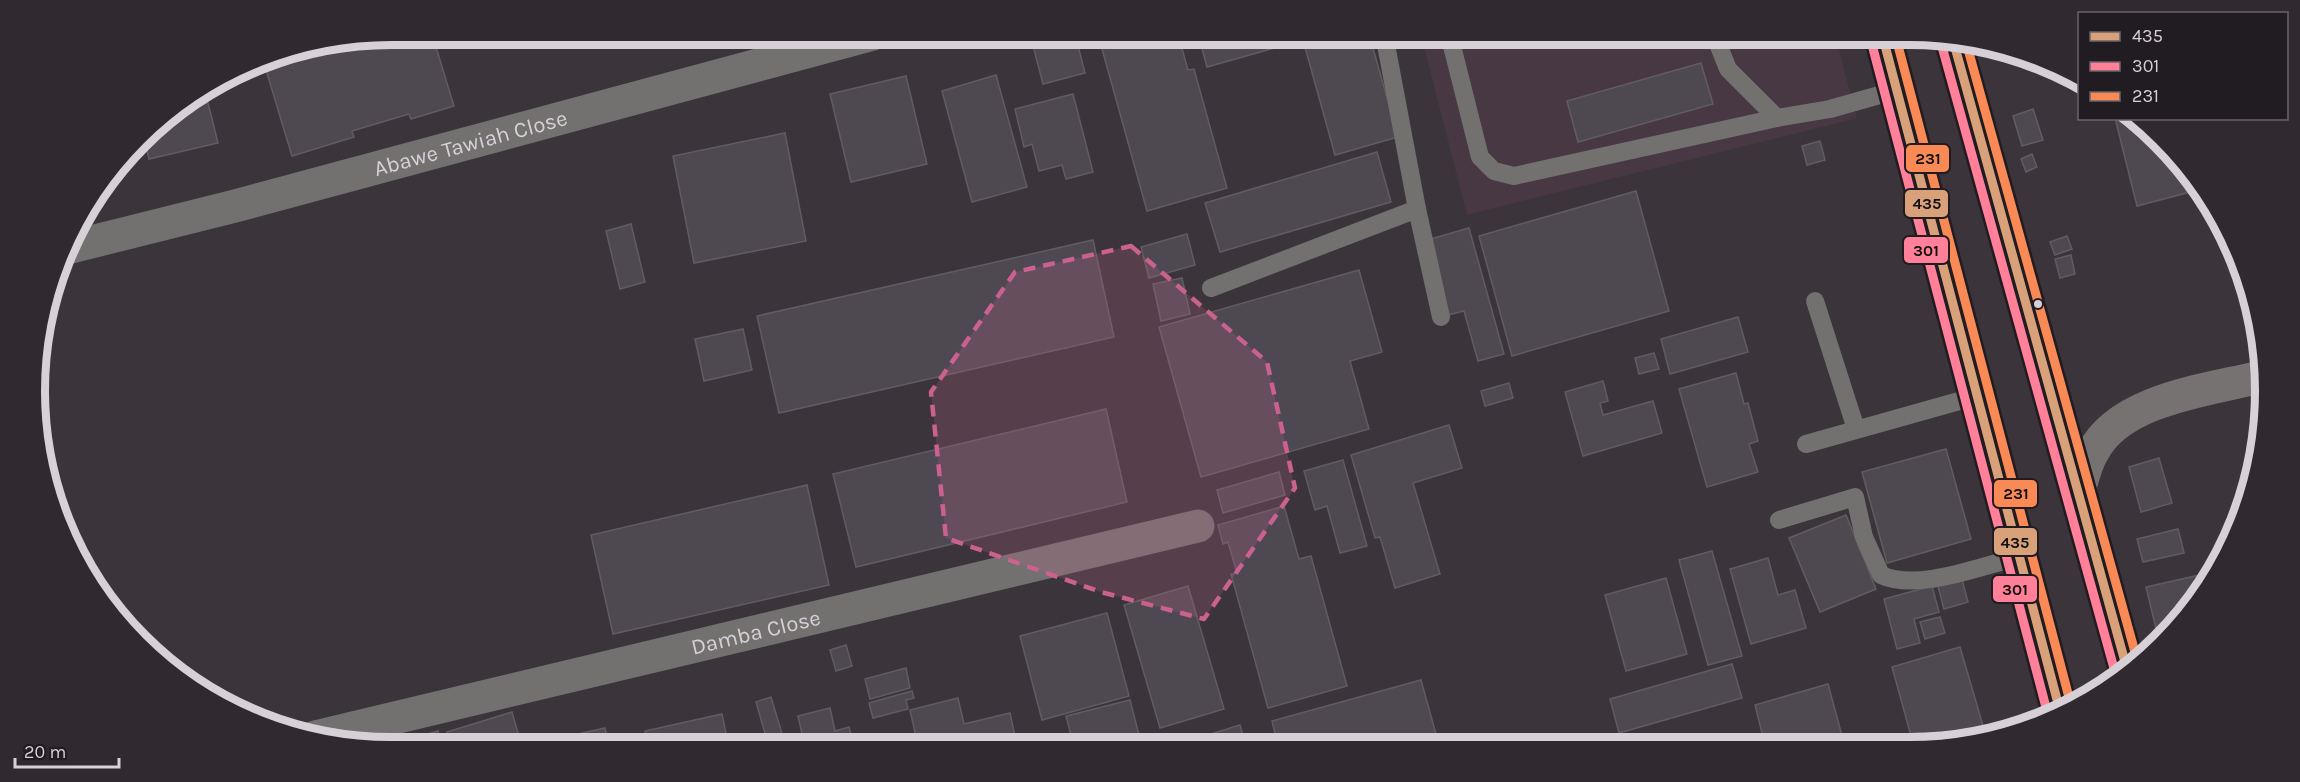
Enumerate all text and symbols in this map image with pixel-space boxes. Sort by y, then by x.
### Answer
legend [2078,12,2288,120]
text: 435 [2132,25,2163,47]
text: 301 [2132,55,2159,77]
text: 231 [2132,85,2159,107]
street label: Abawe Tawiah Close [371,105,570,182]
line badge: 231 [1905,144,1950,173]
text: 231 [1915,149,1941,168]
line badge: 435 [1904,189,1949,218]
text: 435 [1913,194,1941,213]
line badge: 301 [1903,236,1949,264]
text: 301 [1913,241,1939,260]
unlabelled marker [2032,298,2044,310]
line badge: 231 [1993,479,2038,508]
text: 231 [2003,484,2029,503]
line badge: 435 [1993,527,2038,556]
text: 435 [2001,533,2029,552]
line badge: 301 [1992,575,2038,603]
text: 301 [2002,580,2028,599]
street label: Damba Close [688,605,823,661]
scale bar [15,731,118,769]
text: 20 m [24,741,66,763]

